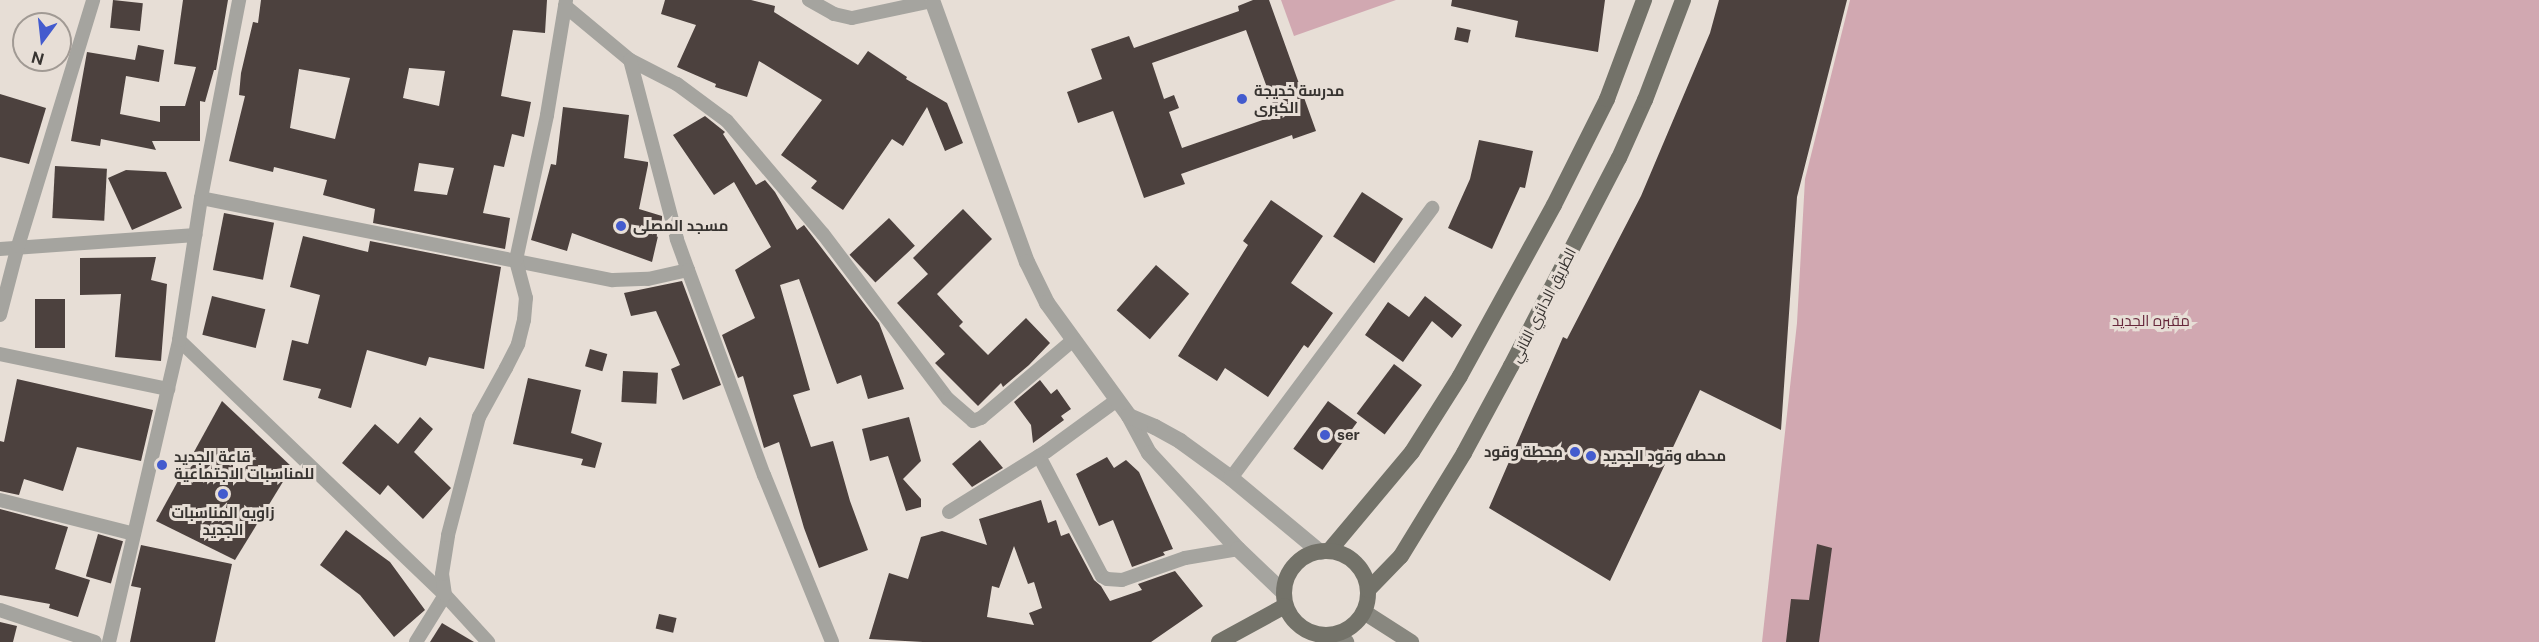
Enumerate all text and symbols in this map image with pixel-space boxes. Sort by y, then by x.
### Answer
north arrow [12,12,72,72]
text: N [29,47,46,69]
place label: مدرسة خديجة الكبرى [1254,81,1344,116]
marker: مدرسة خديجة الكبرى [1235,92,1249,106]
place label: مسجد المصلى [633,217,728,235]
marker: مسجد المصلى [614,219,628,233]
street label: الطريق الدائري الثاني [1506,245,1580,365]
park label: مقبره الجديد [2112,312,2190,330]
place label: ser [1337,426,1360,444]
marker: ser [1318,428,1332,442]
place label: محطة وقود [1484,443,1563,461]
marker: محطة وقود [1568,445,1582,459]
place label: قاعة الجديد للمناسبات الاجتماعية [174,447,314,482]
place label: محطه وقود الجديد [1603,447,1726,465]
marker: محطه وقود الجديد [1584,449,1598,463]
marker: قاعة الجديد للمناسبات الاجتماعية [155,458,169,472]
marker: زاويه المناسبات الجديد [216,487,230,501]
place label: زاويه المناسبات الجديد [172,503,274,538]

